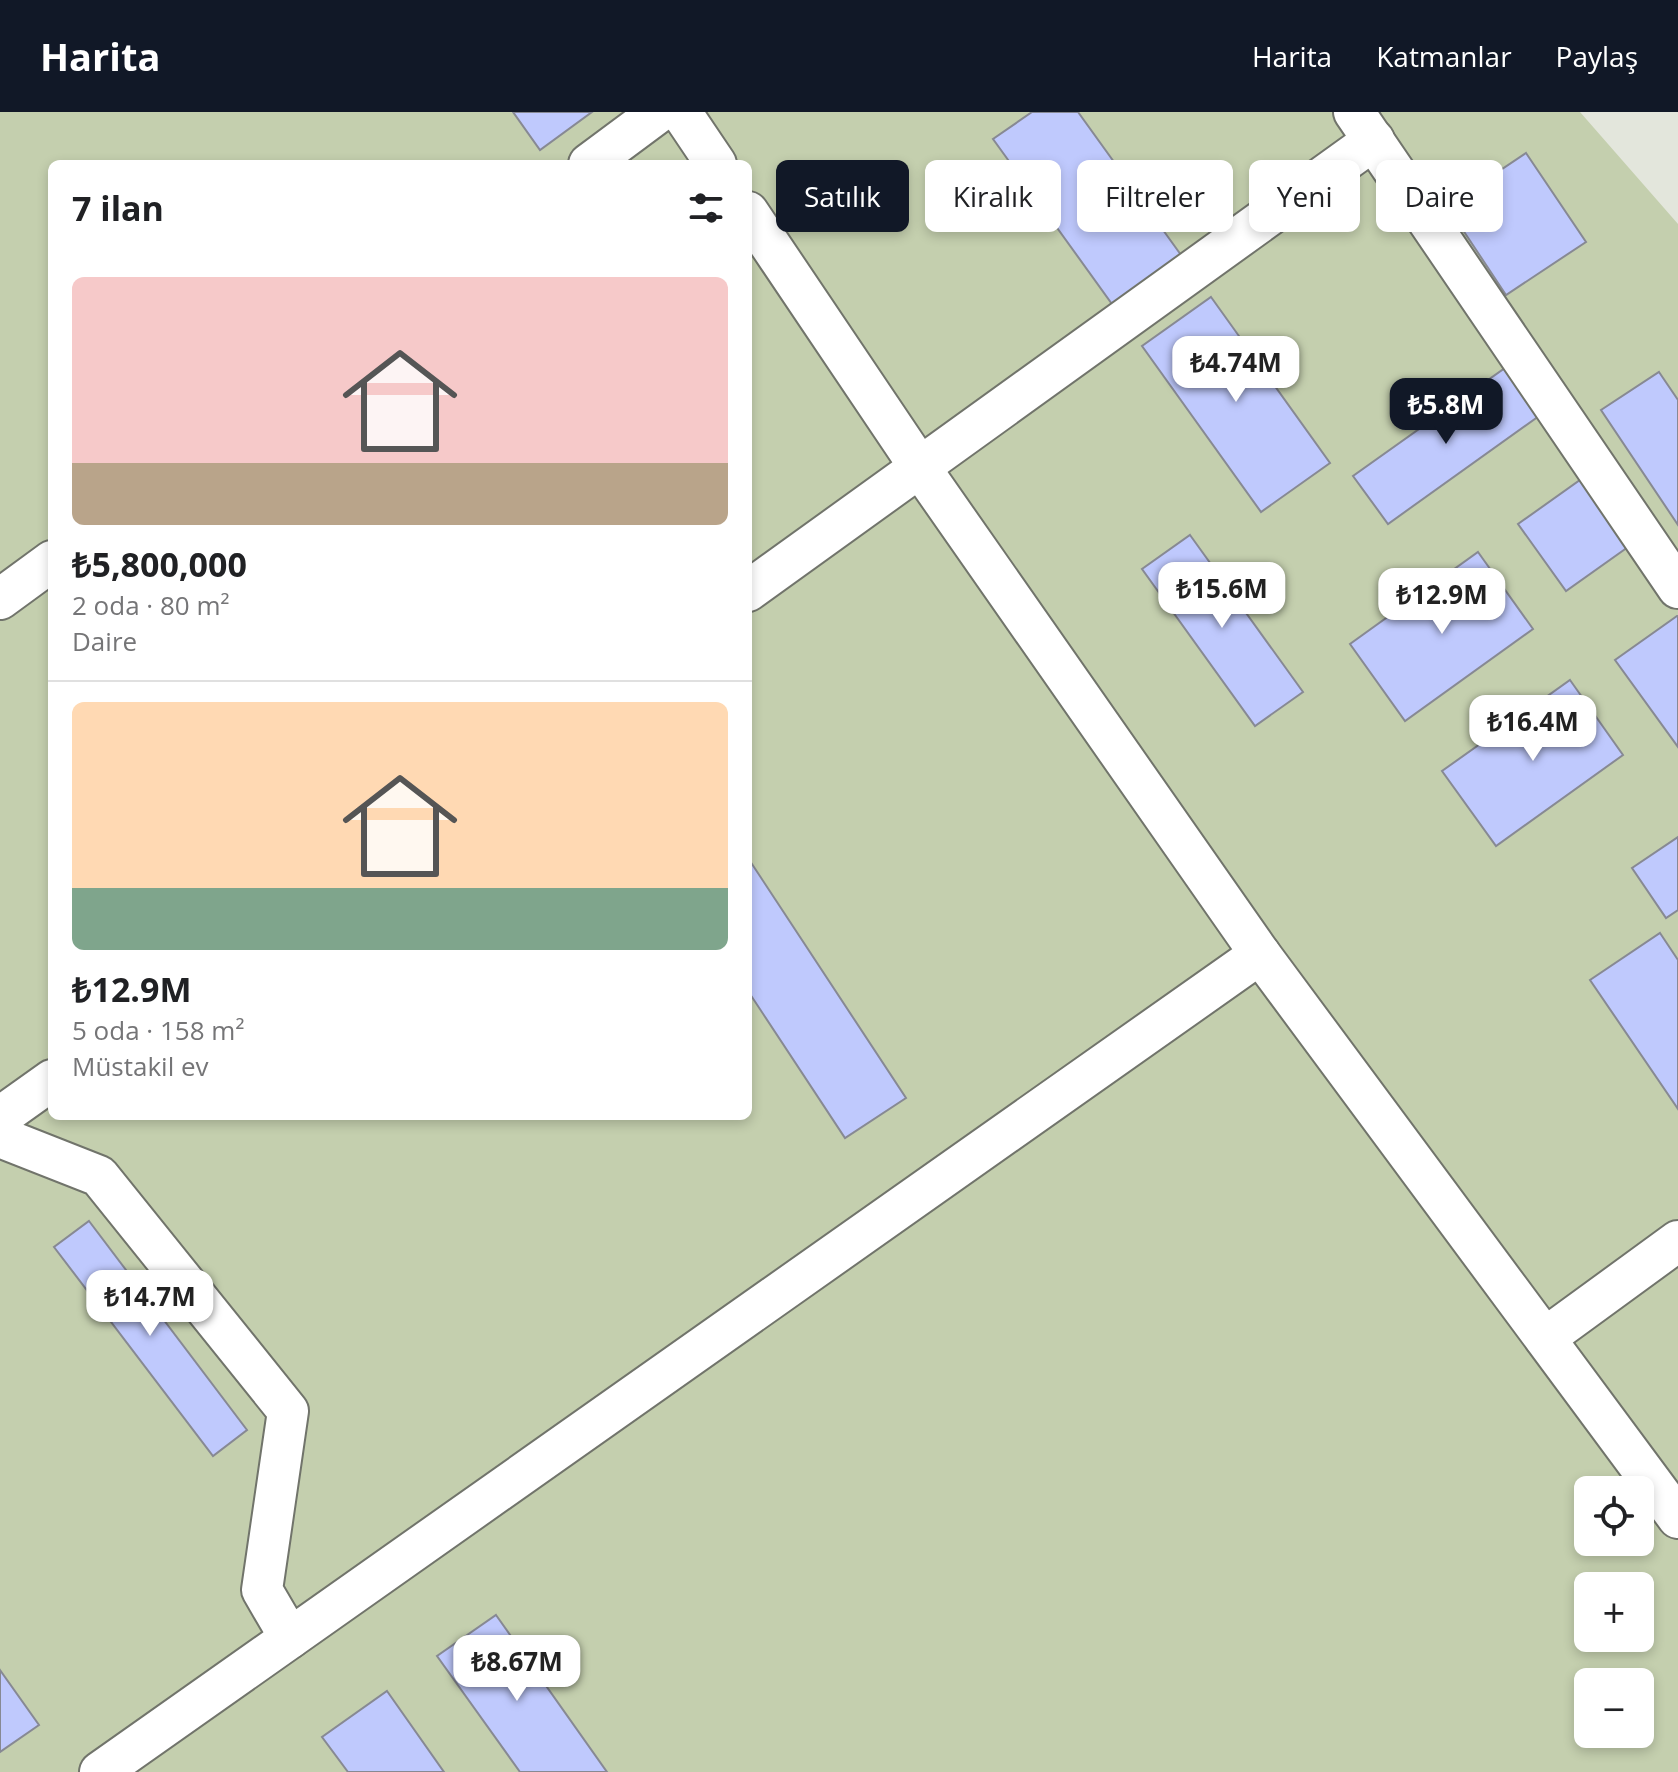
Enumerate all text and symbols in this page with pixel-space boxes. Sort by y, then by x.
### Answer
text: Harita [40,30,160,82]
text: Harita [1252,37,1332,75]
text: Katmanlar [1376,37,1512,75]
text: Paylaş [1556,37,1638,75]
chip: Satılık [776,160,909,232]
chip: Kiralık [925,160,1061,232]
chip: Filtreler [1077,160,1233,232]
chip: Yeni [1249,160,1360,232]
chip: Daire [1376,160,1503,232]
text: 7 ilan [72,185,164,231]
icon: filters [684,186,728,230]
icon: home [328,329,472,473]
pin: ₺4.74M [1171,336,1301,404]
text: ₺4.74M [1190,344,1282,380]
pin: ₺5.8M [1390,378,1502,446]
text: ₺5.8M [1408,386,1484,422]
text: ₺5,800,000 [72,541,247,587]
pin: ₺15.6M [1157,562,1287,630]
pin: ₺12.9M [1377,568,1507,636]
text: ₺15.6M [1176,570,1268,606]
text: ₺12.9M [1396,576,1488,612]
text: 2 oda · 80 m² [72,587,230,623]
text: Daire [72,623,137,659]
pin: ₺16.4M [1468,695,1598,763]
text: ₺16.4M [1487,703,1579,739]
icon: home [328,754,472,898]
text: ₺12.9M [72,966,192,1012]
text: 5 oda · 158 m² [72,1012,244,1048]
text: Müstakil ev [72,1048,209,1084]
pin: ₺14.7M [85,1270,215,1338]
text: ₺14.7M [104,1278,196,1314]
map controls [1574,1476,1654,1748]
button: locate [1574,1476,1654,1556]
button: + [1574,1572,1654,1652]
pin: ₺8.67M [452,1635,582,1703]
text: ₺8.67M [471,1643,563,1679]
button: − [1574,1668,1654,1748]

